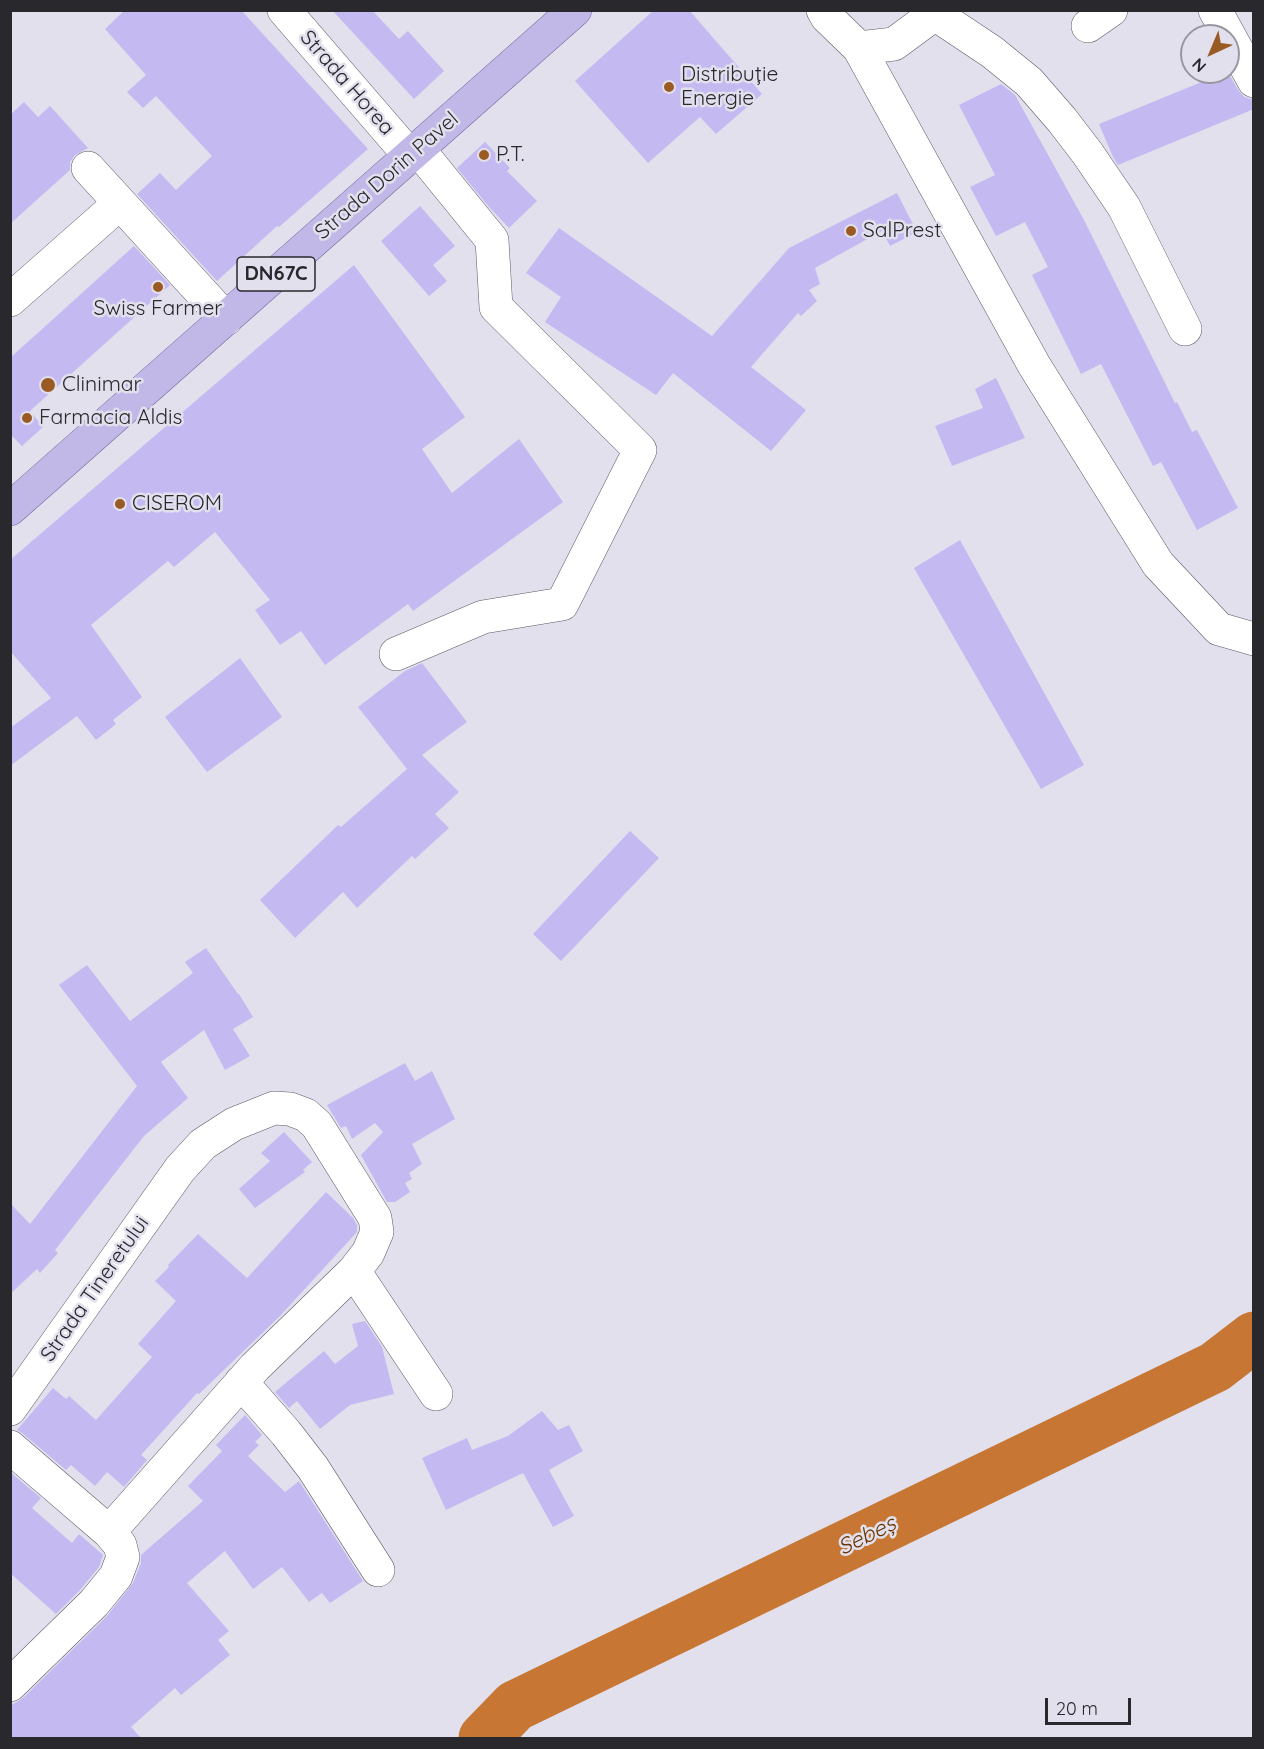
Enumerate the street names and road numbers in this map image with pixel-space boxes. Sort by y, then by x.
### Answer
street label: Strada Horea [295,25,399,141]
street label: Strada Dorin Pavel [310,107,464,245]
road number: DN67C [237,257,315,291]
street label: Strada Tineretului [35,1212,155,1366]

